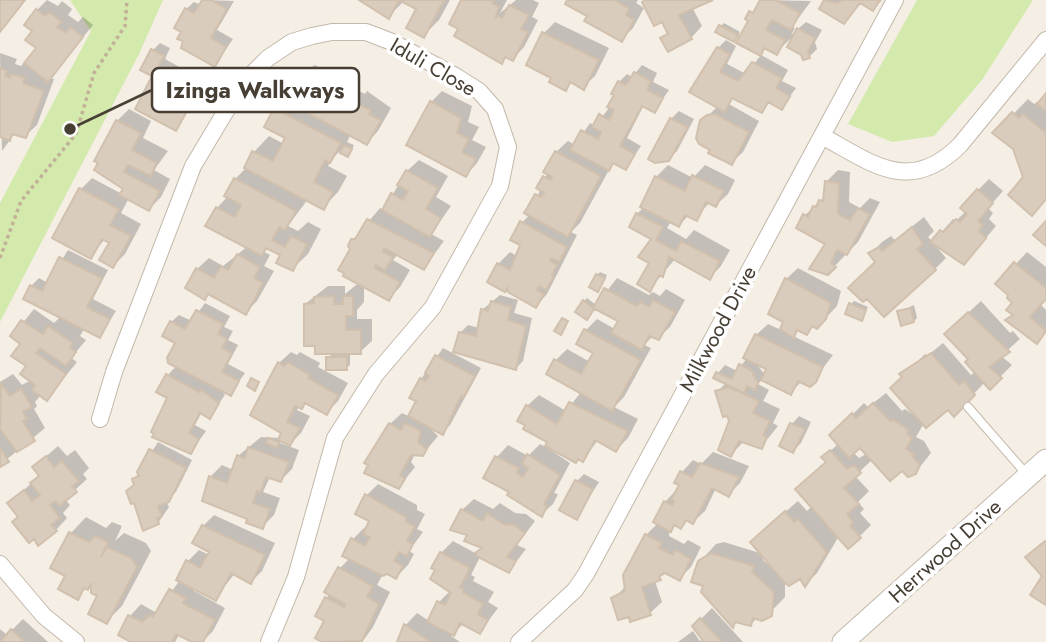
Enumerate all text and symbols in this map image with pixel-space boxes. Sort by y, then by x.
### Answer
street label: Iduli Close [384,30,482,104]
callout: Izinga Walkways [152,68,359,112]
text: Izinga Walkways [166,73,344,107]
street label: Milkwood Drive [672,261,764,397]
street label: Herrwood Drive [882,492,1008,610]

